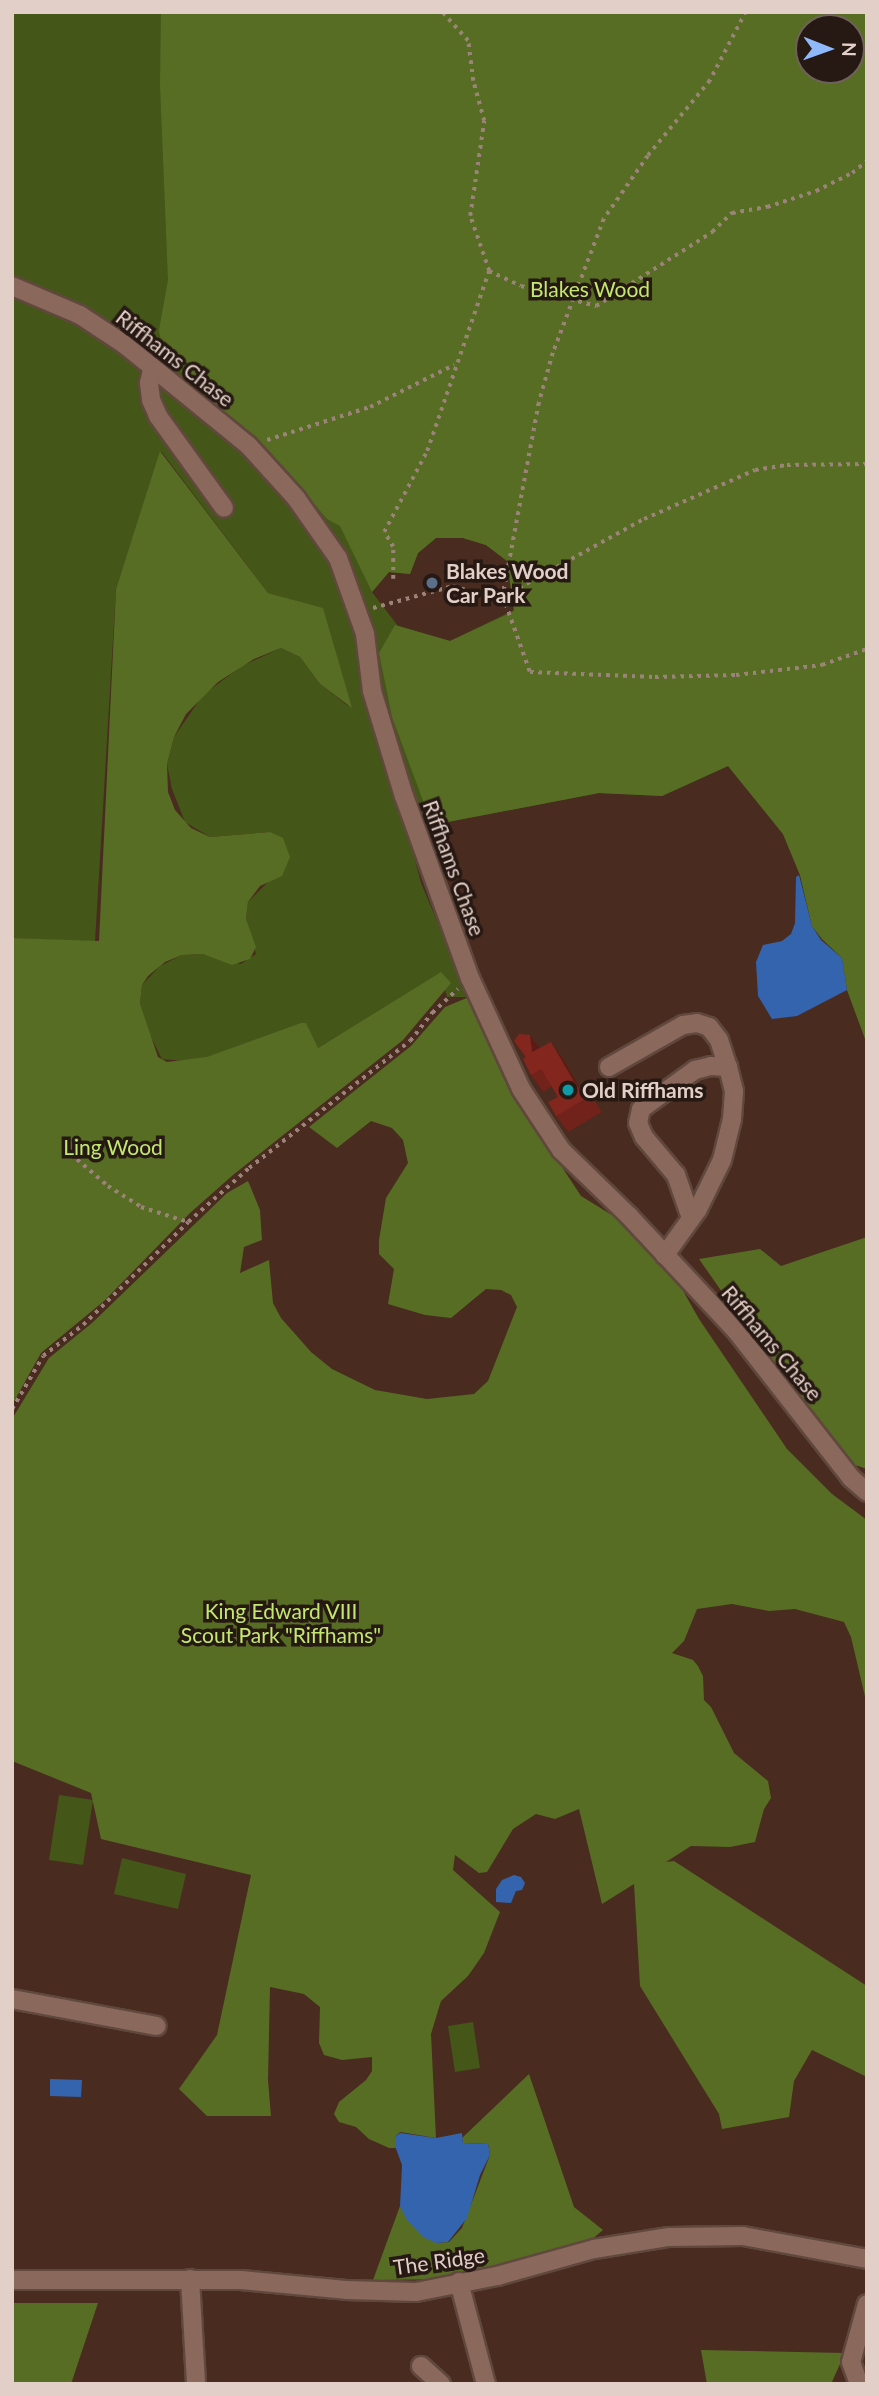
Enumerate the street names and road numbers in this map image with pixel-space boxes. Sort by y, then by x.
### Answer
street label: Riffhams Chase [111,304,239,412]
street label: Riffhams Chase [418,797,490,939]
street label: Riffhams Chase [717,1280,827,1406]
street label: The Ridge [392,2242,486,2280]

